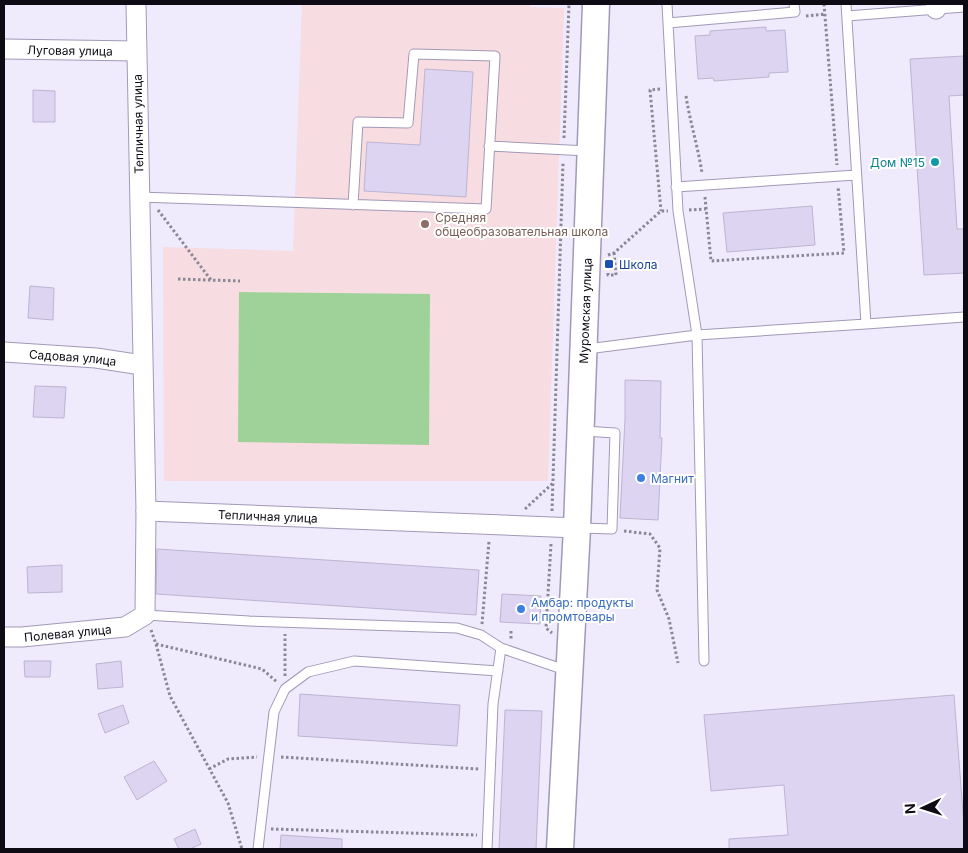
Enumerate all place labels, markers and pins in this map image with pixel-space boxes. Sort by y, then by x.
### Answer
place label: Дом №15 [870,155,925,170]
marker: Дом №15 [929,156,941,168]
place label: Средняя общеобразовательная школа [435,210,608,239]
marker: Средняя общеобразовательная школа [419,218,431,230]
place label: Школа [619,257,658,272]
marker: Школа [603,258,615,270]
place label: Магнит [651,471,694,486]
marker: Магнит [635,472,647,484]
place label: Амбар: продукты и промтовары [531,595,634,624]
marker: Амбар: продукты и промтовары [515,603,527,615]

